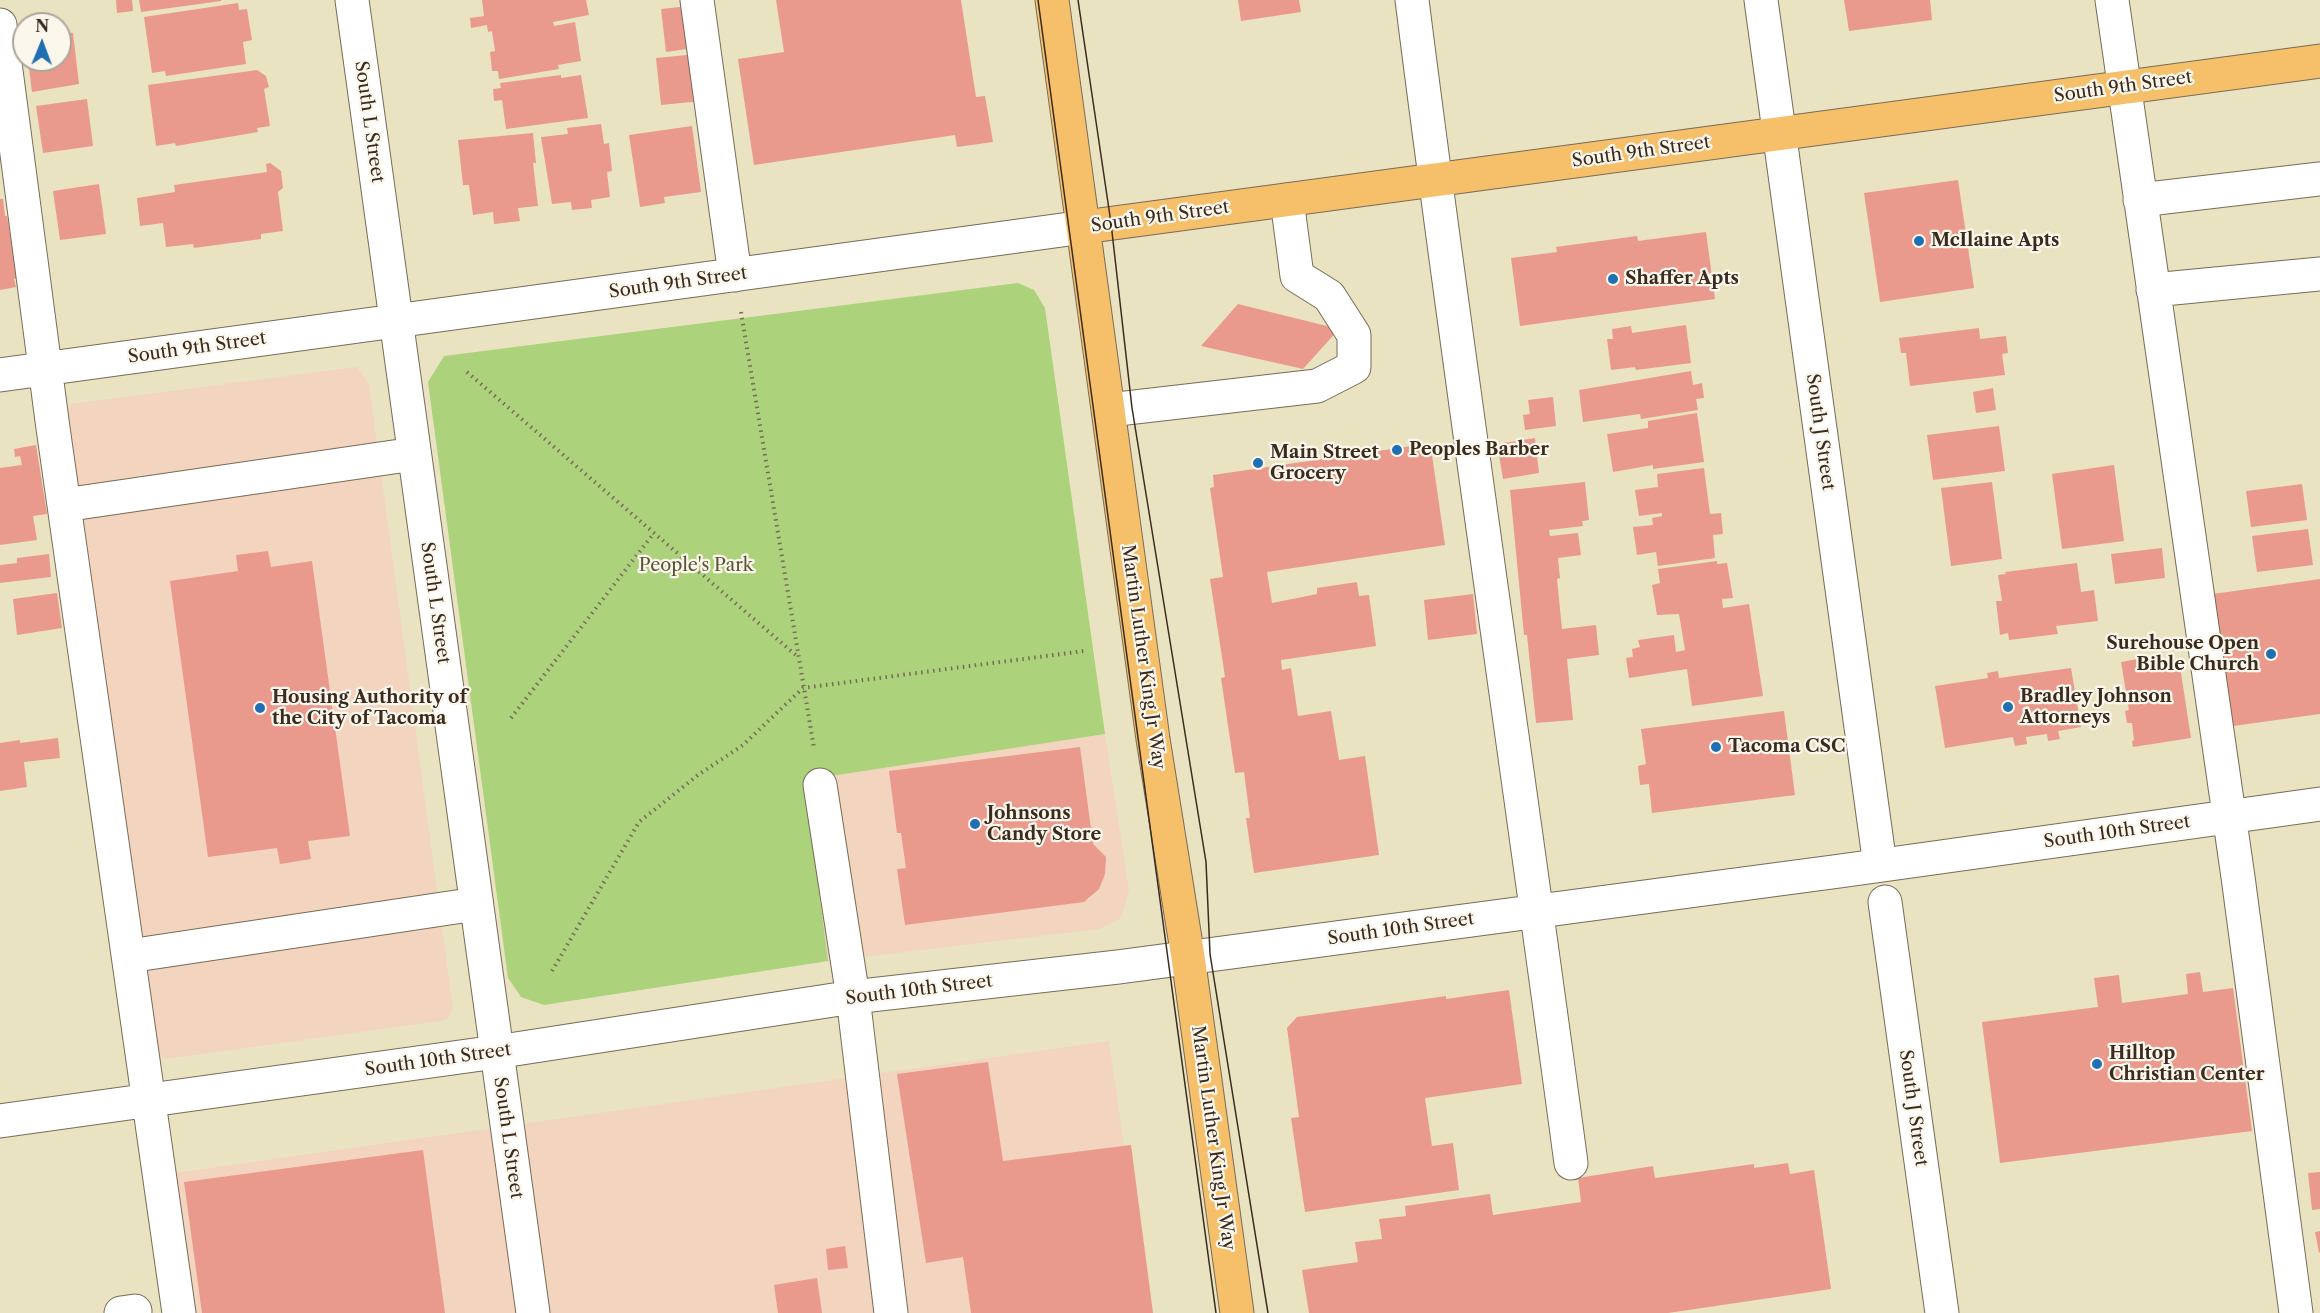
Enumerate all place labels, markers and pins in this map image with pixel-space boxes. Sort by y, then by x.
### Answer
place label: McIlaine Apts [1931,230,2059,252]
marker: McIlaine Apts [1912,234,1926,248]
place label: Shaffer Apts [1625,268,1739,290]
marker: Shaffer Apts [1606,272,1620,286]
place label: Peoples Barber [1409,439,1549,461]
place label: Main Street Grocery [1270,442,1379,484]
marker: Peoples Barber [1390,443,1404,457]
marker: Main Street Grocery [1251,456,1265,470]
place label: Surehouse Open Bible Church [2106,633,2259,676]
marker: Surehouse Open Bible Church [2264,647,2278,661]
place label: Bradley Johnson Attorneys [2020,686,2172,728]
place label: Housing Authority of the City of Tacoma [272,687,467,730]
marker: Bradley Johnson Attorneys [2001,700,2015,714]
marker: Housing Authority of the City of Tacoma [253,701,267,715]
place label: Tacoma CSC [1728,736,1846,758]
marker: Tacoma CSC [1709,740,1723,754]
place label: Johnsons Candy Store [987,803,1101,846]
marker: Johnsons Candy Store [968,817,982,831]
place label: Hilltop Christian Center [2109,1043,2265,1086]
marker: Hilltop Christian Center [2090,1057,2104,1071]

